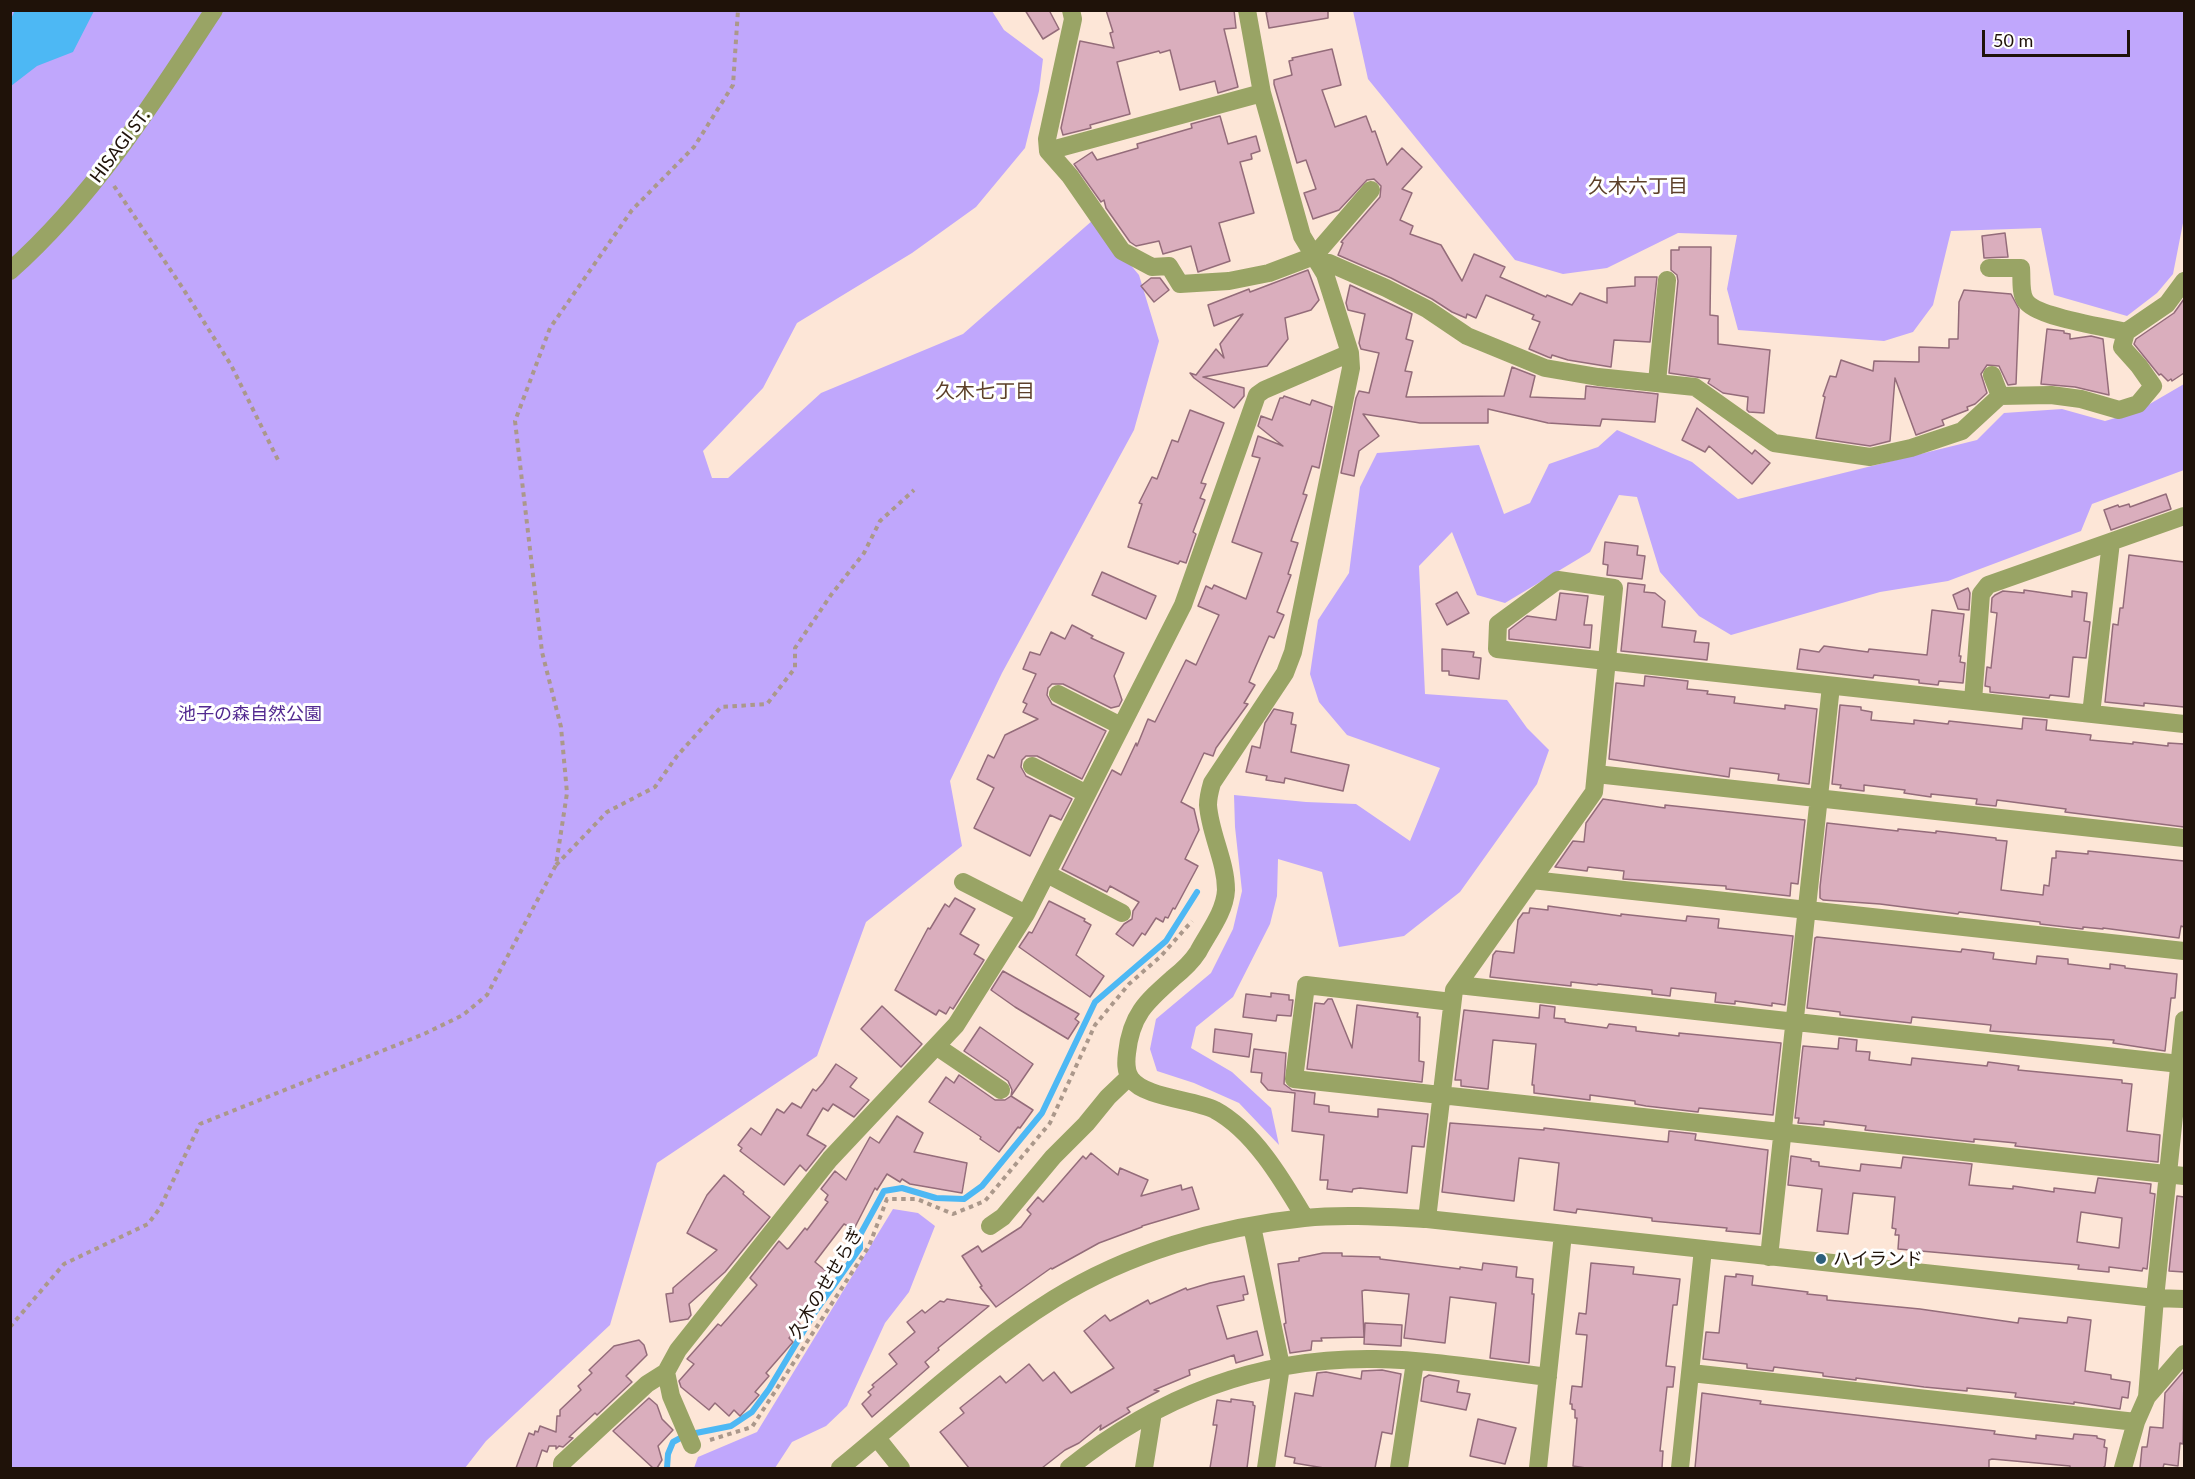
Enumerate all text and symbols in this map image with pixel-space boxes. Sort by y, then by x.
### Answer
scale bar [1985,18,2134,56]
text: 50 m [1993,29,2033,51]
street label: HISAGI ST. [85,105,155,187]
district label: 久木六丁目 [1588,175,1688,199]
district label: 久木七丁目 [935,380,1035,404]
park label: 池子の森自然公園 [178,703,322,725]
street label: 久木のせせらぎ [784,1223,868,1343]
place label: ハイランド [1833,1248,1923,1270]
marker: ハイランド [1814,1252,1828,1266]

